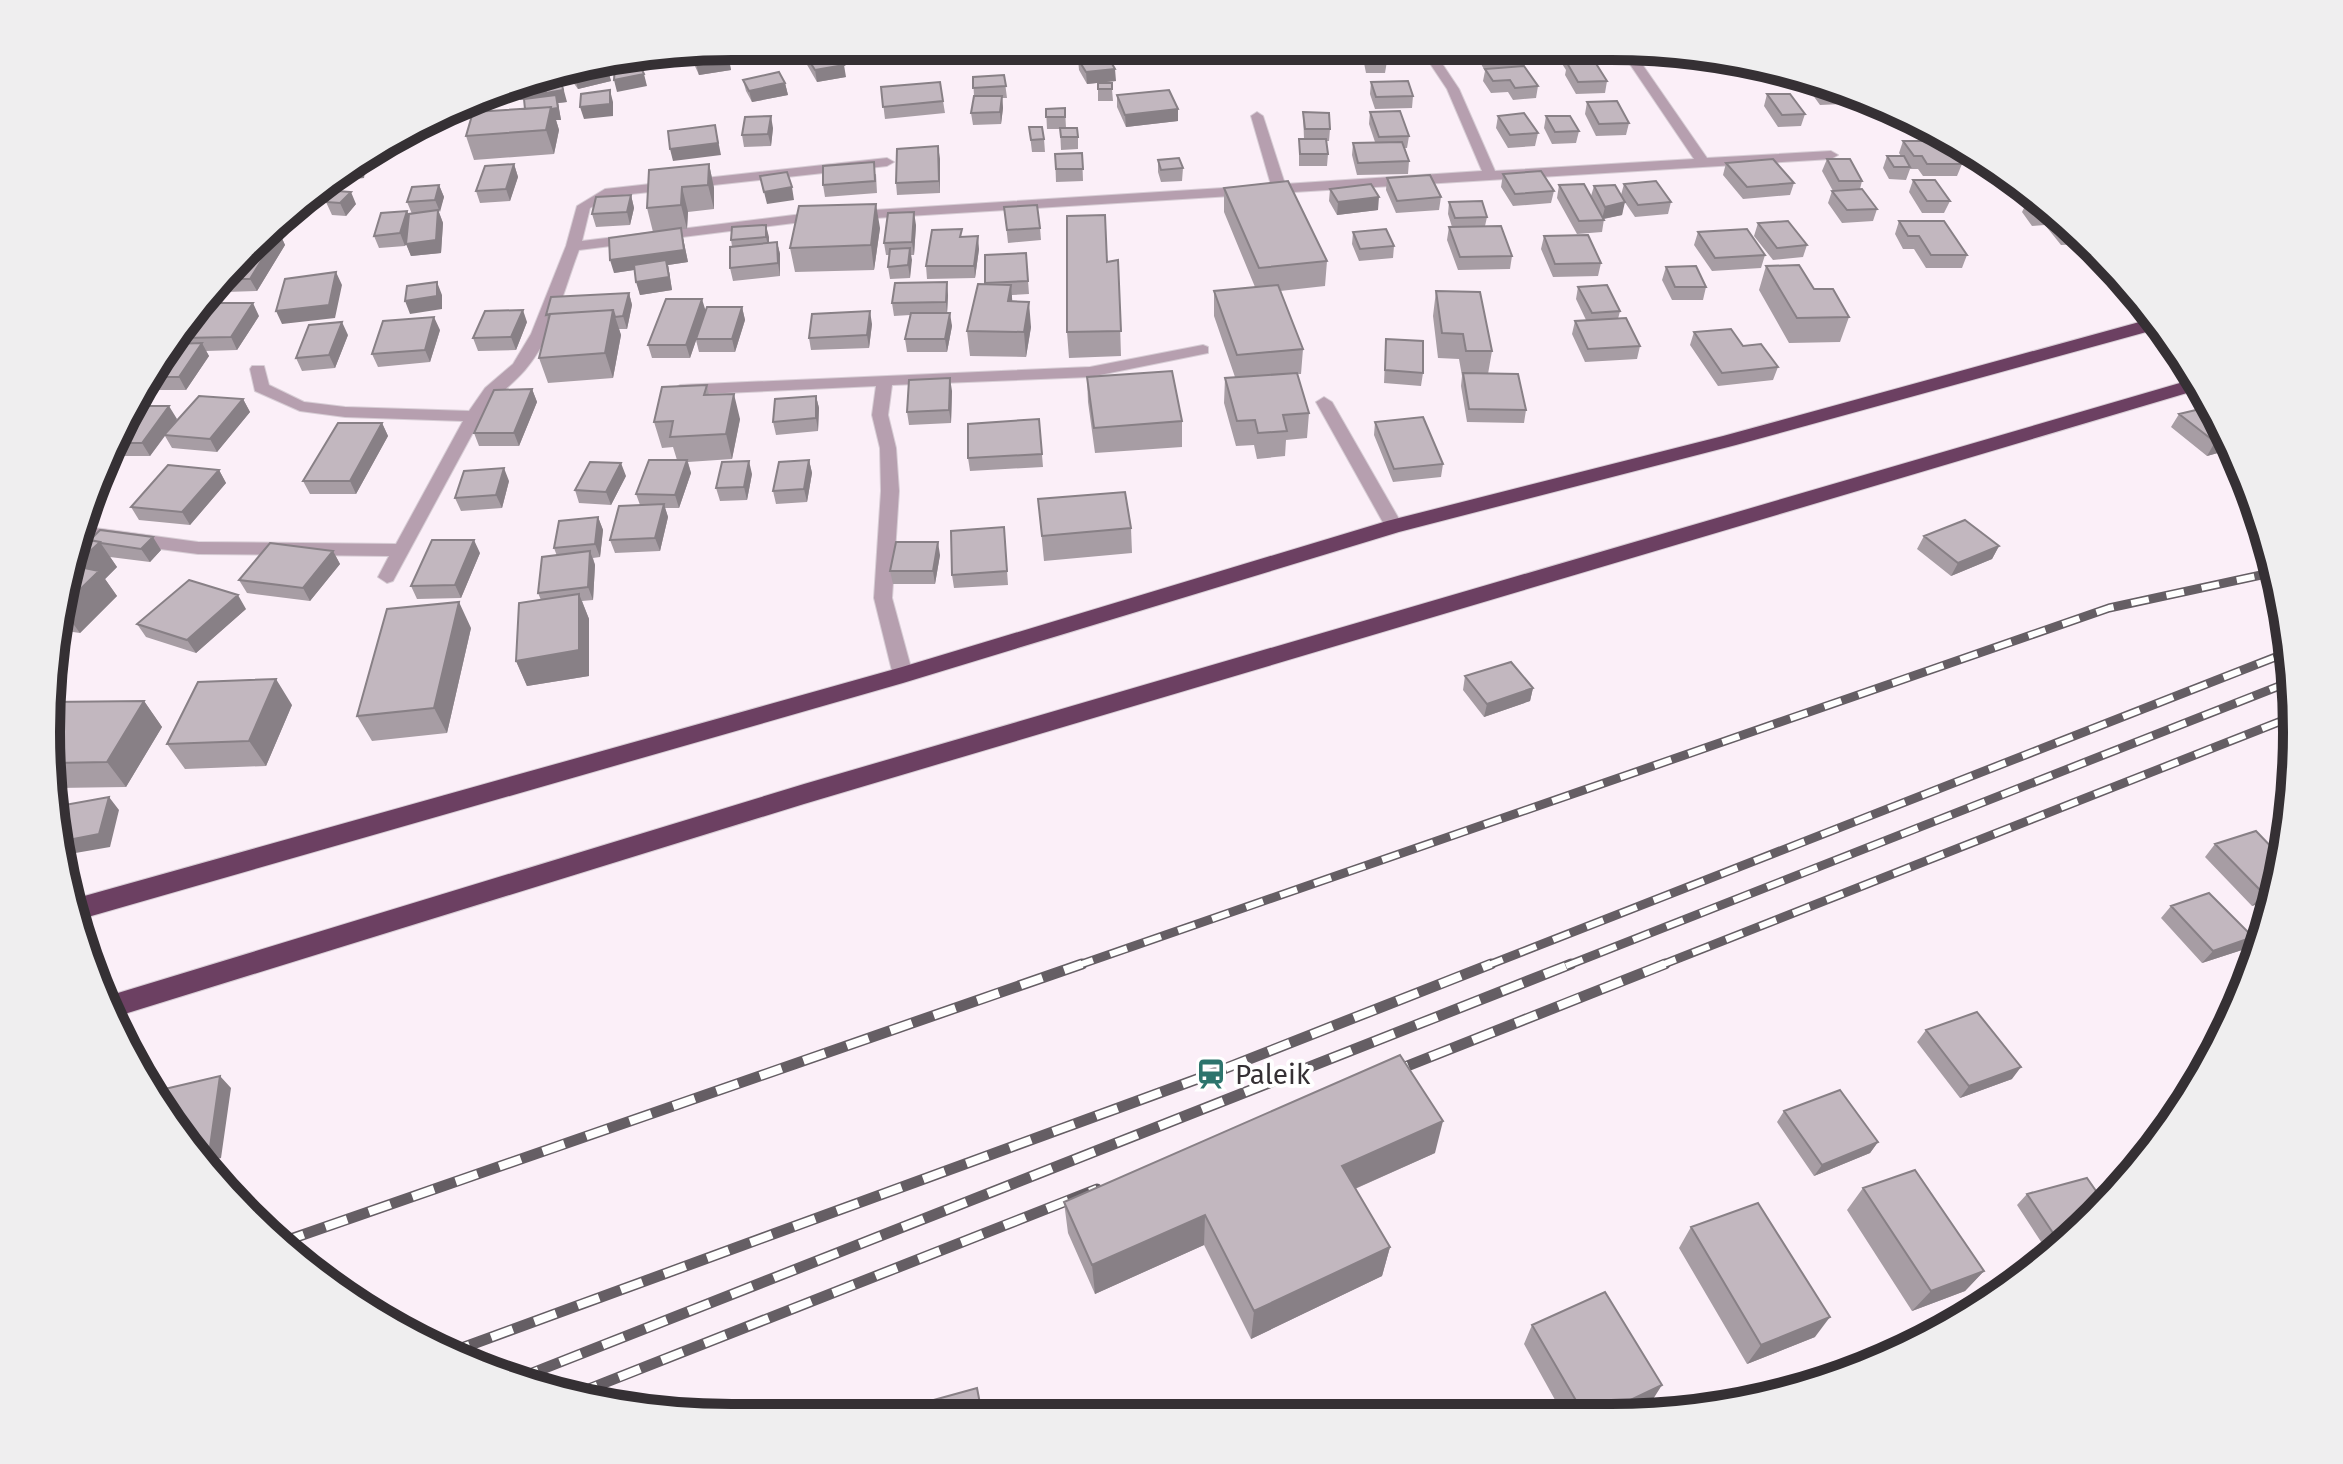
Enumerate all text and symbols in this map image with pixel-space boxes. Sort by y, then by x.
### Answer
station icon: Paleik [1194,1057,1228,1091]
place label: Paleik [1235,1058,1311,1091]

